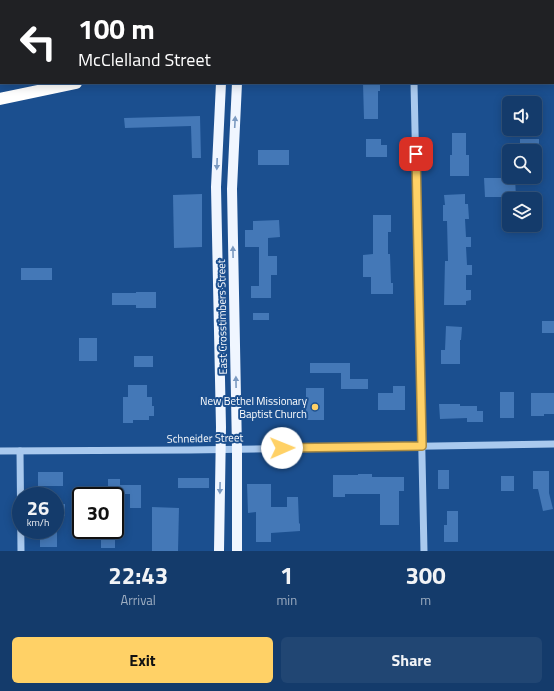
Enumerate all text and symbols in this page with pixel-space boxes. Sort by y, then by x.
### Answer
text: 100 m [78,7,155,50]
icon: left [12,16,64,68]
text: McClelland Street [78,46,211,73]
map controls [502,96,542,232]
button: sound [502,96,542,136]
one-way arrow [231,116,238,128]
pin [399,137,433,171]
icon: arrive [405,143,427,165]
button: search [502,144,542,184]
one-way arrow [214,158,220,171]
button: layers [502,192,542,232]
one-way arrow [230,245,236,258]
street label: East Crosstimbers Street [213,259,231,375]
one-way arrow [233,375,239,388]
place label: New Bethel Missionary Baptist Church [200,393,308,422]
marker: New Bethel Missionary Baptist Church [310,402,320,412]
position arrow [261,427,303,469]
street label: Schneider Street [167,429,244,447]
one-way arrow [217,482,223,495]
speed limit sign: 30 [72,487,124,539]
text: 26 [27,492,49,523]
text: km/h [27,515,49,530]
text: 22:43 [108,557,168,593]
text: 1 [280,557,294,593]
text: 300 [405,557,446,593]
text: Arrival [121,590,156,610]
text: min [276,590,297,610]
text: m [420,590,431,610]
button: Exit [12,637,273,683]
button: Share [281,637,542,683]

